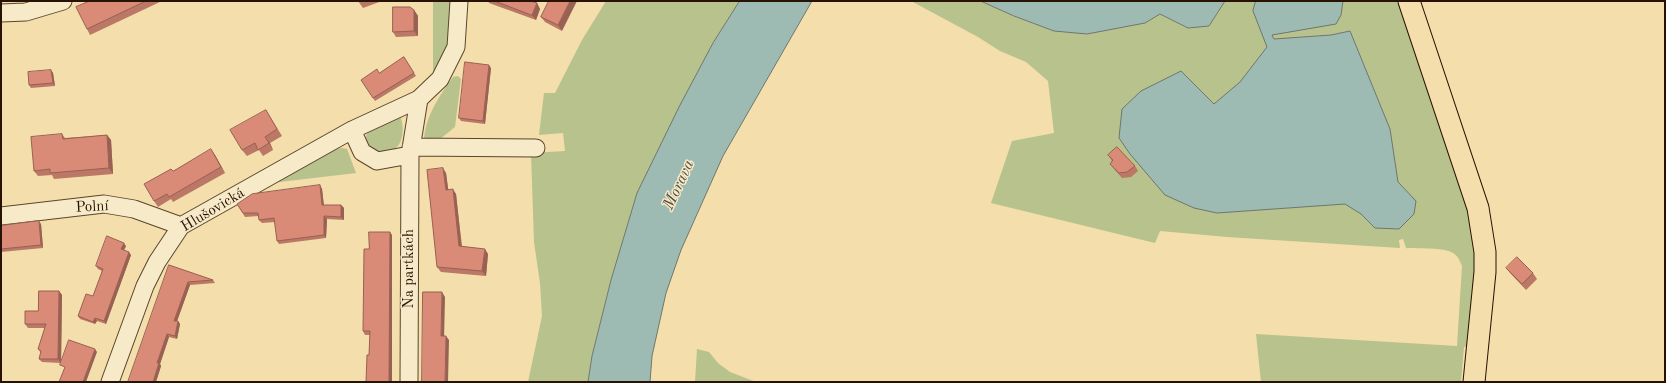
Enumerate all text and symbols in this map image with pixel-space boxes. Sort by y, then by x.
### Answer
water label: Morava [659,157,699,213]
street label: Hlušovická [178,184,248,236]
street label: Polní [75,197,109,217]
street label: Na partkách [400,229,418,309]

